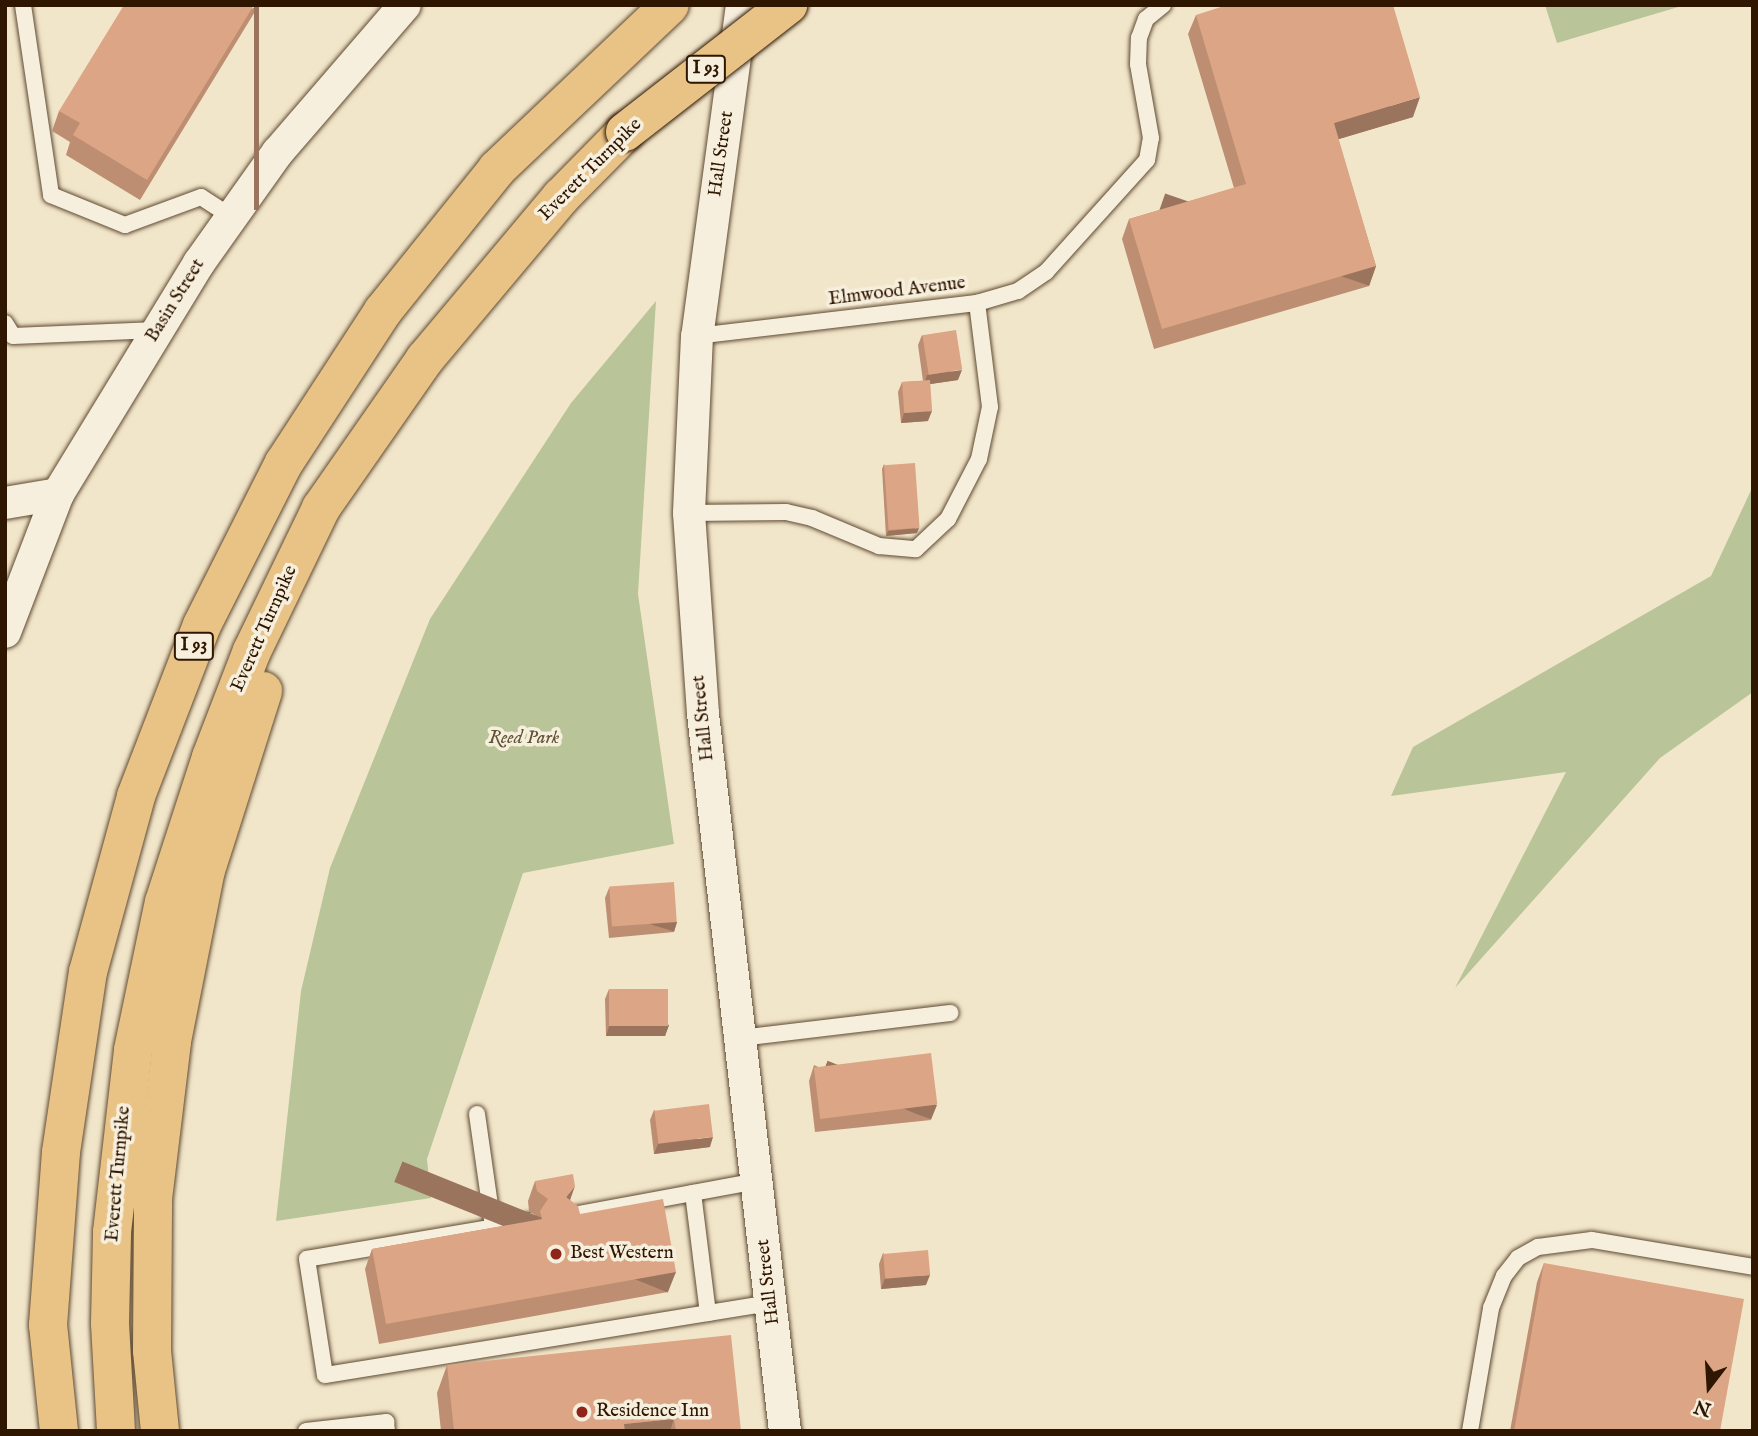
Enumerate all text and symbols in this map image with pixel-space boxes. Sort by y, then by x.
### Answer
road number: I 93 [685,55,727,84]
street label: Hall Street [705,110,739,198]
street label: Everett Turnpike [535,114,647,226]
street label: Basin Street [141,255,211,347]
street label: Elmwood Avenue [827,272,967,312]
street label: Everett Turnpike [227,562,303,696]
road number: I 93 [173,632,215,660]
street label: Hall Street [688,674,720,762]
park label: Reed Park [489,728,559,750]
street label: Everett Turnpike [102,1105,136,1243]
street label: Hall Street [752,1238,786,1326]
place label: Best Western [570,1243,674,1265]
marker: Best Western [548,1246,564,1262]
north arrow [1674,1352,1744,1422]
text: N [1691,1393,1714,1421]
place label: Residence Inn [596,1401,709,1423]
marker: Residence Inn [574,1404,590,1420]

